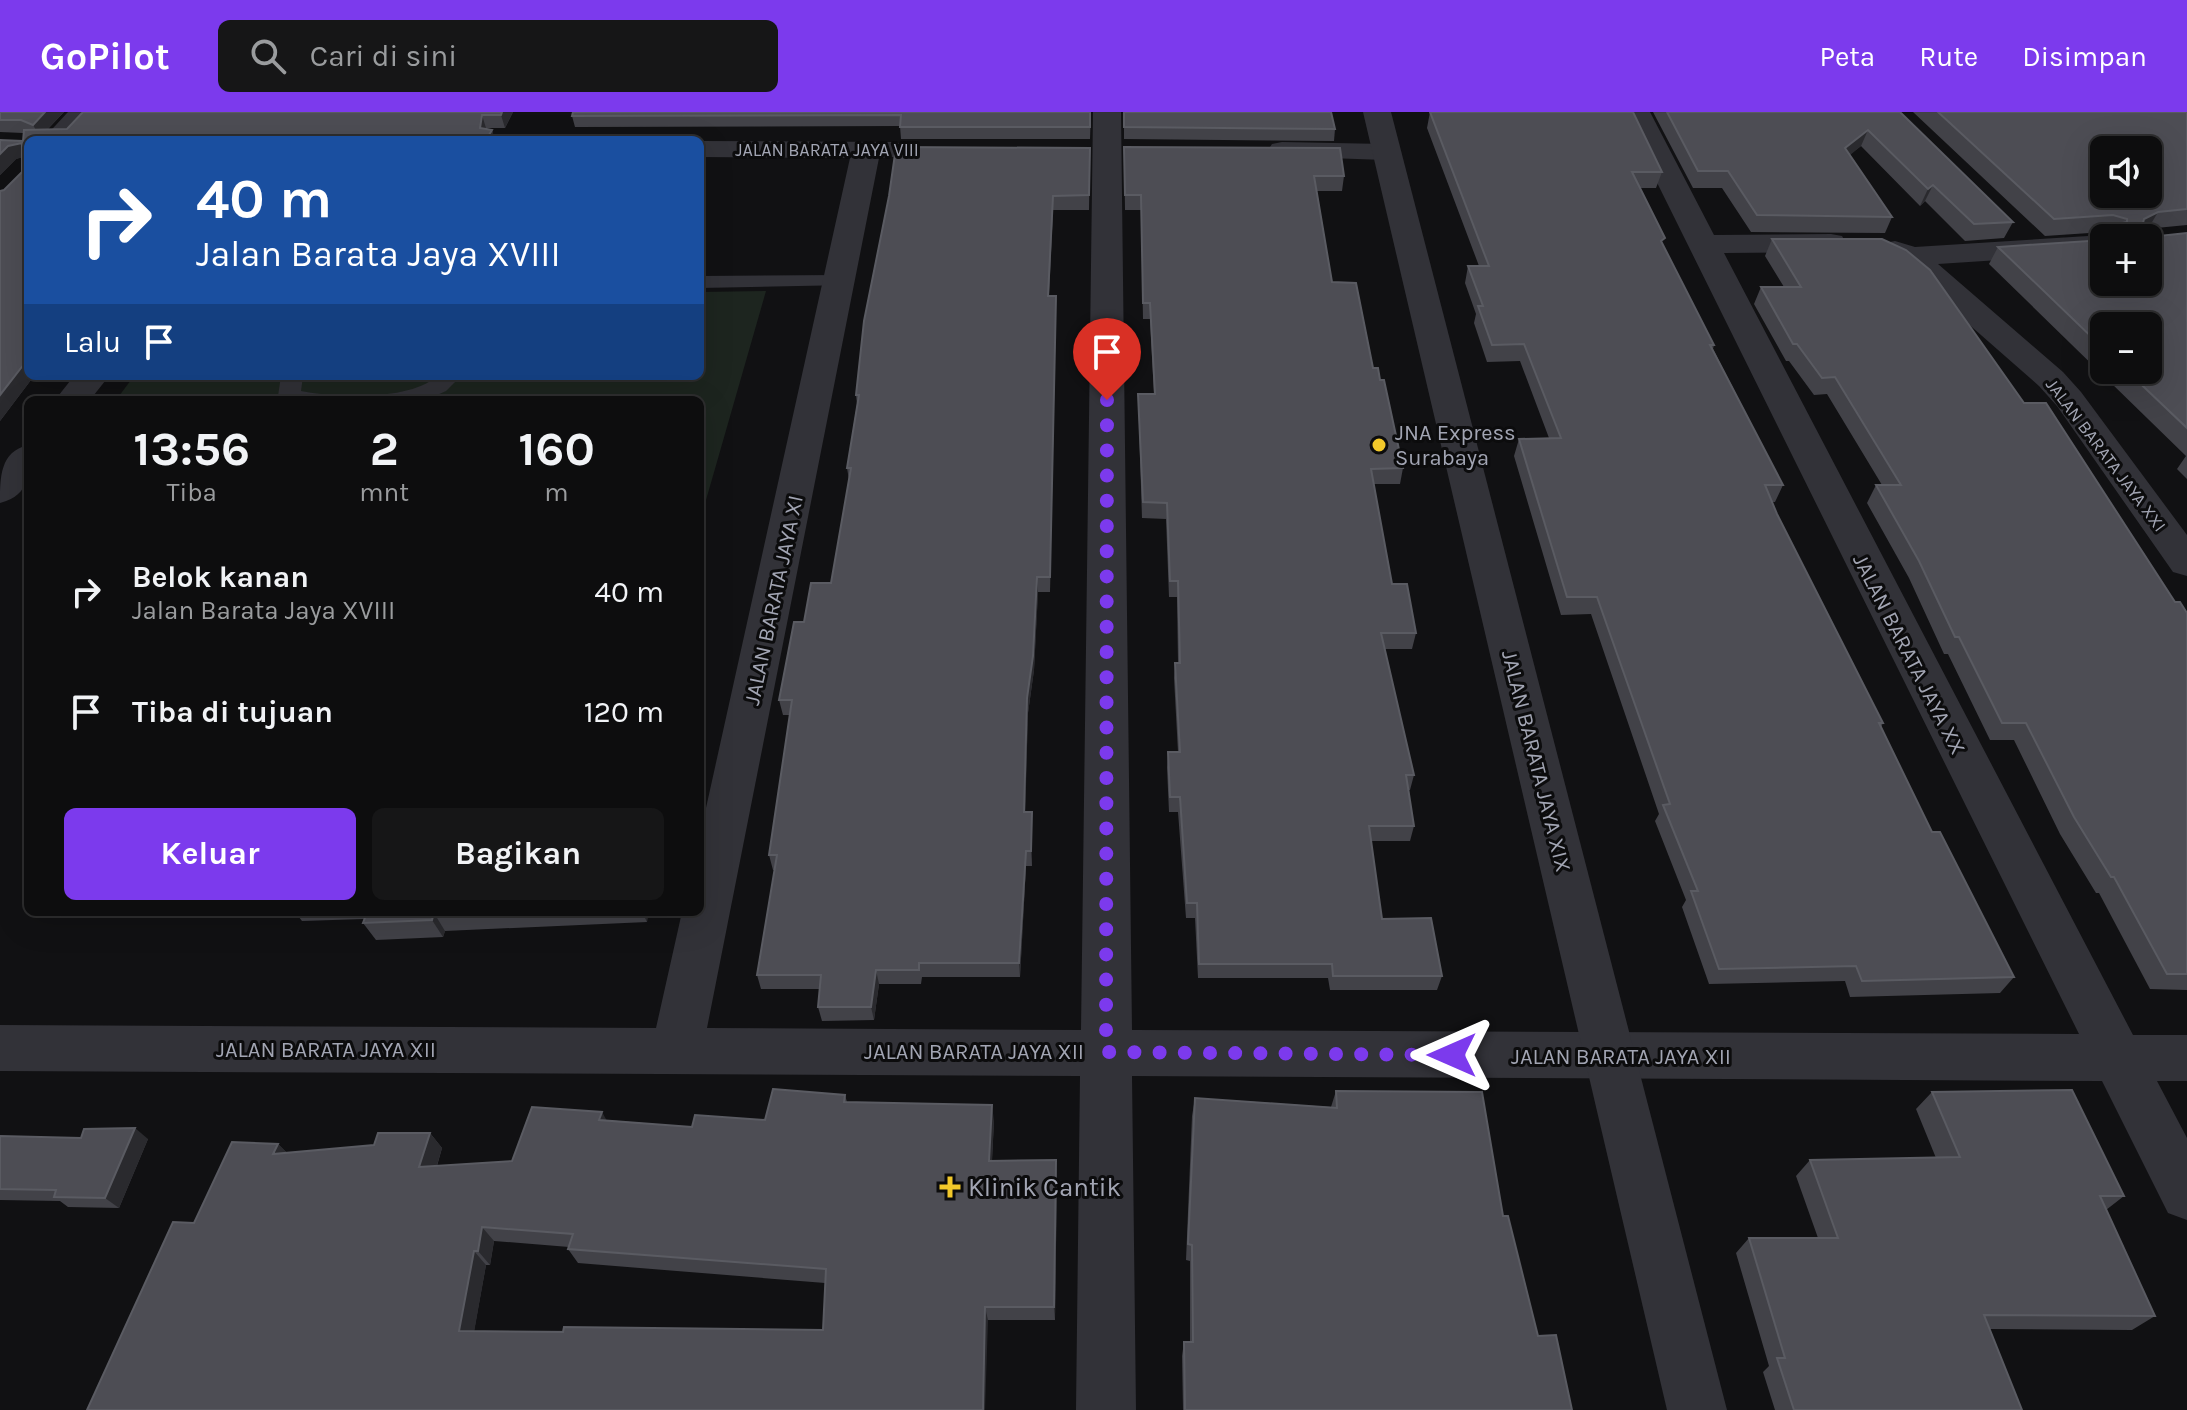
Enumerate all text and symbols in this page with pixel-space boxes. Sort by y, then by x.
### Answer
search box [218,20,778,92]
text: GoPilot [40,34,170,79]
icon: search [246,34,290,78]
text: Cari di sini [310,38,457,74]
text: Peta [1819,40,1875,73]
text: Rute [1919,40,1978,73]
text: Disimpan [2022,40,2147,73]
map controls [2090,136,2162,384]
button: sound [2090,136,2162,208]
street label: JALAN BARATA JAYA VIII [735,139,919,161]
text: 40 m [196,166,332,231]
icon: right [64,168,168,272]
button: + [2090,224,2162,296]
text: Jalan Barata Jaya XVIII [196,233,561,275]
button: − [2090,312,2162,384]
pin [1073,318,1141,400]
icon: arrive [137,320,181,364]
text: Lalu [64,324,121,360]
icon: arrive [1085,330,1129,374]
street label: JALAN BARATA JAYA XXI [2041,374,2171,536]
place label: JNA Express Surabaya [1395,420,1516,471]
text: 13:56 [133,421,250,477]
text: 2 [370,421,399,477]
text: 160 [518,421,595,477]
marker: JNA Express Surabaya [1370,436,1388,454]
text: Tiba [166,477,217,508]
text: mnt [359,477,409,508]
text: m [544,477,569,508]
street label: JALAN BARATA JAYA XI [739,493,809,707]
street label: JALAN BARATA JAYA XX [1847,550,1971,759]
text: Belok kanan [132,559,309,595]
icon: right [64,570,108,614]
text: 40 m [594,574,664,610]
text: Jalan Barata Jaya XVIII [132,595,395,626]
street label: JALAN BARATA JAYA XIX [1496,648,1576,875]
icon: arrive [64,690,108,734]
text: Tiba di tujuan [132,694,333,730]
text: 120 m [584,694,664,730]
button: Keluar [64,808,356,900]
button: Bagikan [372,808,664,900]
position arrow [1410,1013,1494,1097]
street label: JALAN BARATA JAYA XII [216,1037,436,1063]
street label: JALAN BARATA JAYA XII [864,1039,1084,1065]
street label: JALAN BARATA JAYA XII [1511,1044,1731,1070]
place label: Klinik Cantik [968,1172,1121,1203]
marker: Klinik Cantik [939,1176,961,1198]

